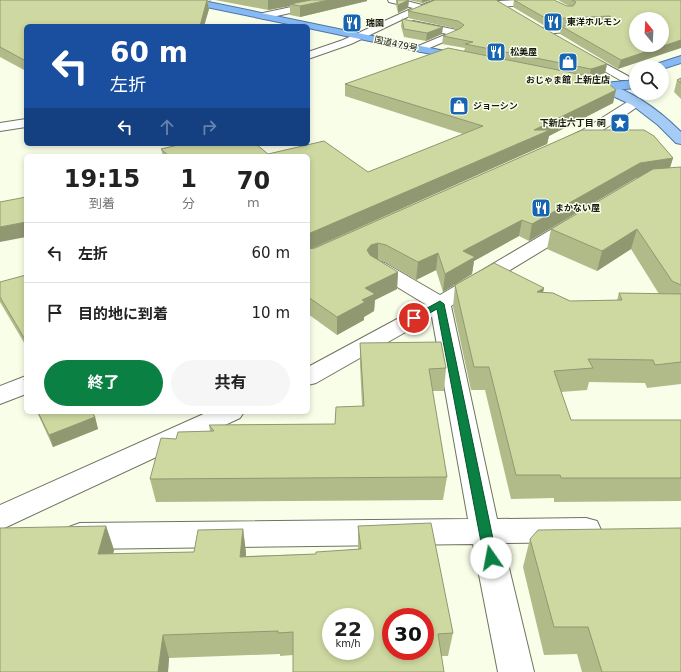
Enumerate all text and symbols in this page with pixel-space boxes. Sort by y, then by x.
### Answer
restaurant icon: 東洋ホルモン [542,11,564,33]
restaurant icon: 瑞園 [341,12,363,34]
north arrow [629,12,669,52]
map controls [629,12,669,100]
place label: 東洋ホルモン [567,17,621,27]
place label: 瑞園 [366,18,384,28]
street label: 国道479号 [373,35,419,53]
text: 60 m [110,36,188,69]
icon: left [44,40,96,92]
restaurant icon: 松美屋 [485,41,507,63]
place label: 松美屋 [510,47,537,57]
shop icon: おじゃま館 上新庄店 [557,51,579,73]
button: search [629,60,669,100]
text: 左折 [110,74,146,95]
place label: おじゃま館 上新庄店 [526,75,610,85]
shop icon: ジョーシン [448,95,470,117]
place label: ジョーシン [473,101,518,111]
place icon: 下新庄六丁目 祠 [609,112,631,134]
icon: left [114,116,136,138]
icon: ahead [156,116,178,138]
icon: right [198,116,220,138]
place label: 下新庄六丁目 祠 [540,118,606,128]
text: 19:15 [64,165,140,193]
text: 1 [180,165,197,193]
text: 70 [237,167,270,195]
text: m [247,195,260,210]
text: 到着 [89,196,115,211]
text: 分 [182,196,195,211]
restaurant icon: まかない屋 [530,197,552,219]
place label: まかない屋 [555,203,600,213]
icon: left [44,242,66,264]
text: 60 m [252,244,290,262]
text: 左折 [78,245,108,263]
pin [397,301,431,335]
icon: arrive [44,302,66,324]
text: 10 m [252,304,290,322]
text: 目的地に到着 [78,305,168,323]
icon: arrive [403,307,425,329]
button: 終了 [44,360,163,406]
button: 共有 [171,360,290,406]
position arrow [470,537,512,579]
speed limit sign: 30 [382,608,434,660]
text: 22 [334,617,362,641]
text: km/h [335,638,361,649]

